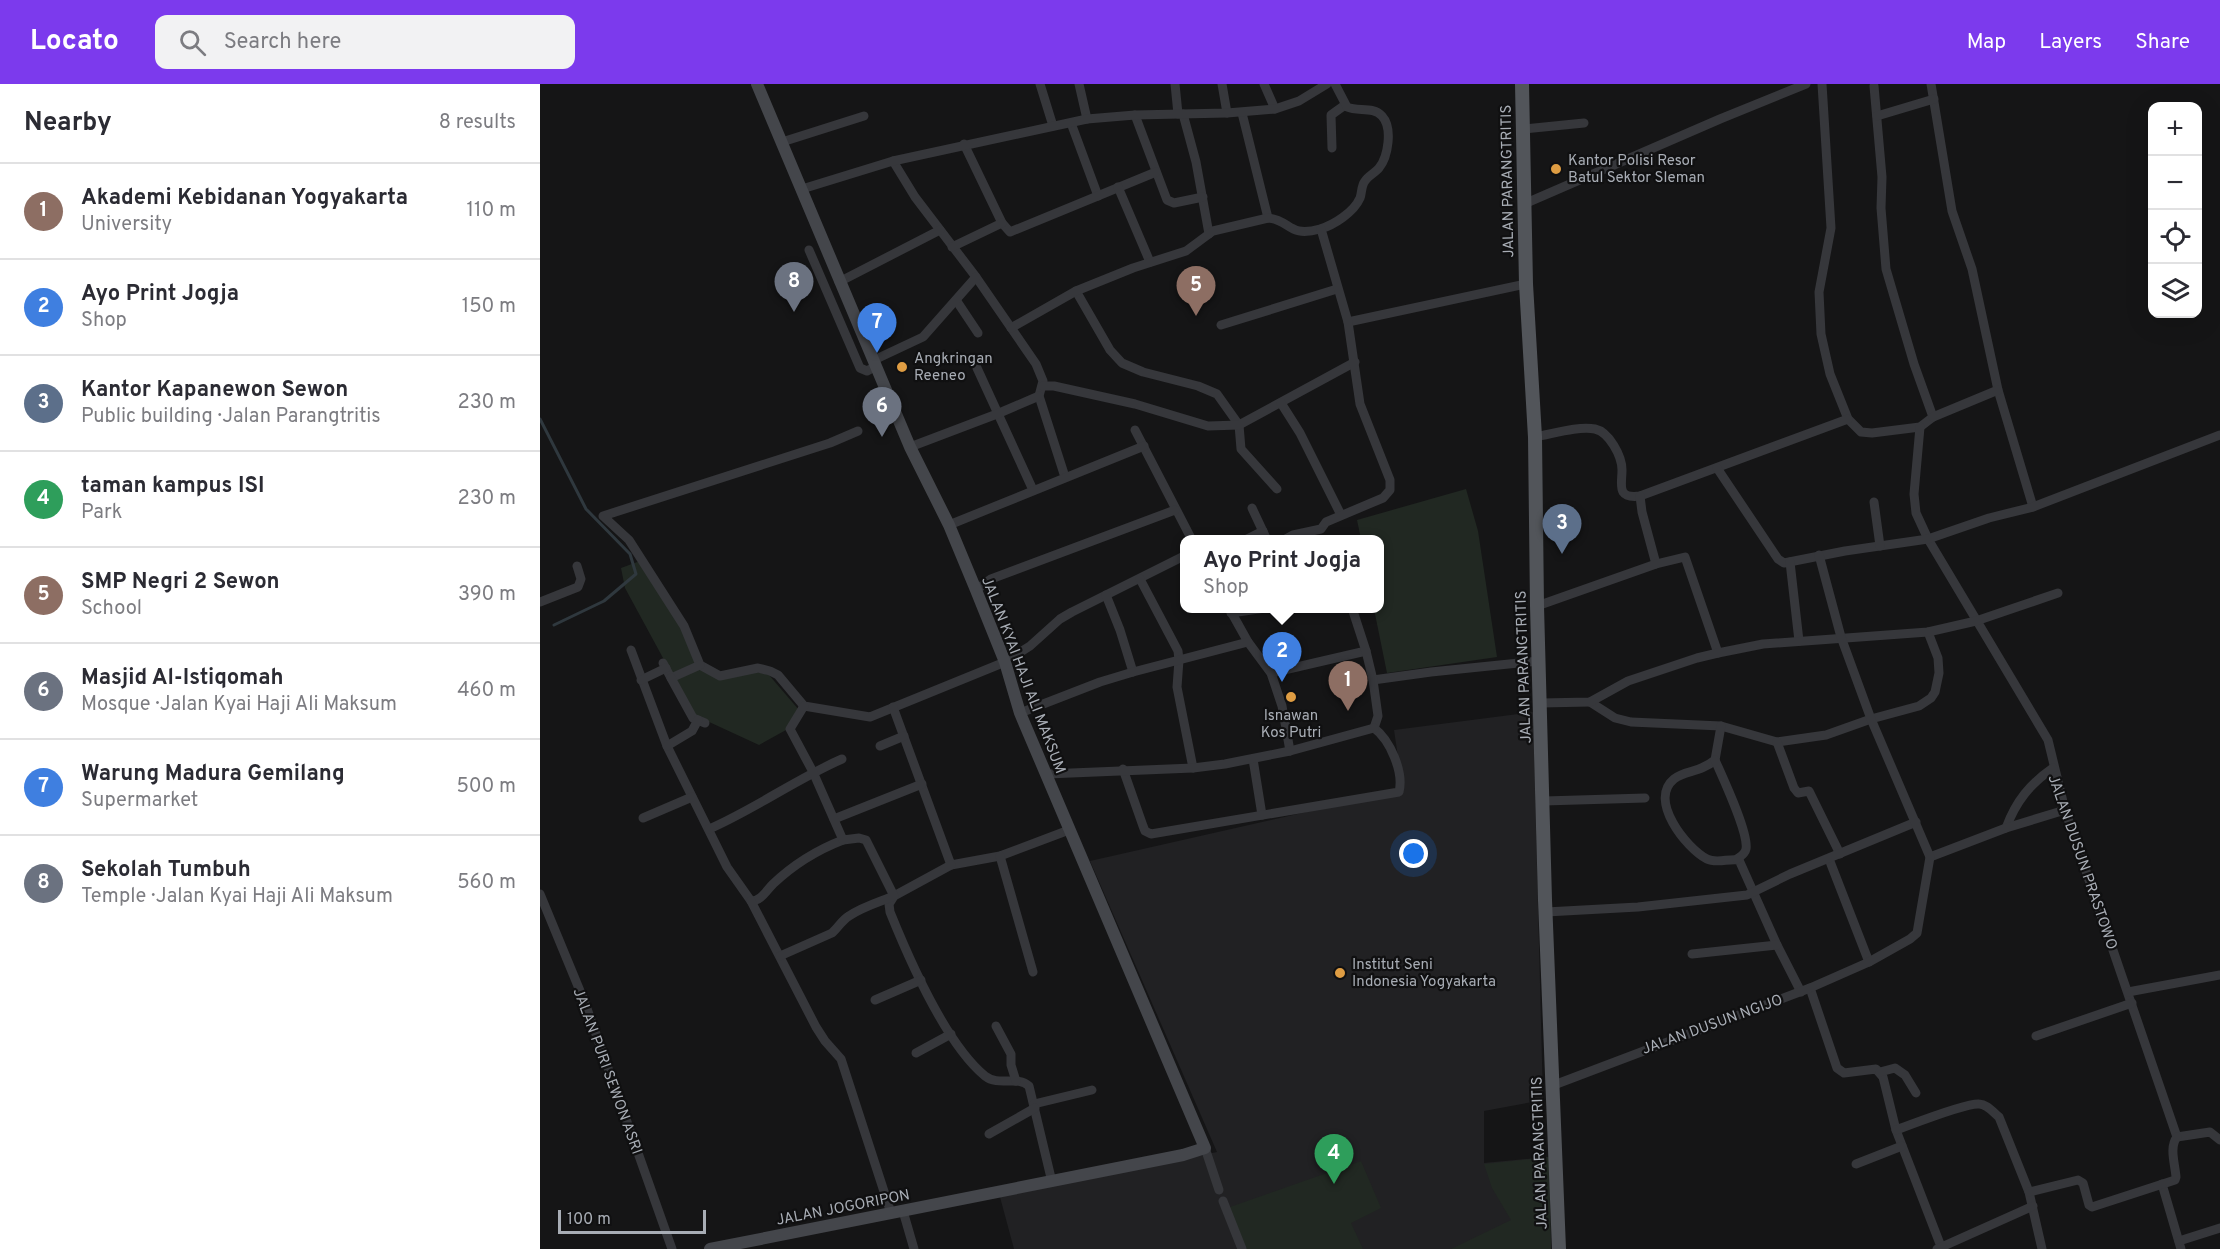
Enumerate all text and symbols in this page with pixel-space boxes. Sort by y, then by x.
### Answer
search box [155,15,575,69]
text: Locato [30,24,119,60]
icon: search [176,26,209,59]
text: Search here [224,29,341,56]
text: Map [1967,29,2006,56]
text: Layers [2039,29,2102,56]
text: Share [2135,29,2190,56]
map controls [2148,102,2202,318]
button: + [2148,102,2202,156]
street label: JALAN PARANGTRITIS [1498,104,1519,258]
text: Nearby [24,107,112,140]
text: 8 results [439,110,516,136]
place label: Kantor Polisi Resor Batul Sektor Sleman [1568,152,1705,188]
button: − [2148,156,2202,210]
marker: Kantor Polisi Resor Batul Sektor Sleman [1549,162,1563,176]
text: Akademi Kebidanan Yogyakarta [81,185,408,212]
text: 1 [40,198,48,224]
text: 110 m [467,198,516,224]
button: locate [2148,210,2202,264]
text: University [81,212,172,238]
pin: 8 [774,262,814,312]
button: layers [2148,264,2202,318]
pin: 5 [1176,266,1216,316]
text: Ayo Print Jogja [81,281,239,308]
text: 2 [37,294,50,320]
text: 150 m [462,294,516,320]
pin: 7 [858,304,896,353]
text: Shop [81,308,127,334]
place label: Angkringan Reeneo [914,350,993,386]
marker: Angkringan Reeneo [895,360,909,374]
text: Kantor Kapanewon Sewon [81,377,348,404]
pin: 6 [862,388,902,437]
text: 3 [38,390,50,416]
text: 230 m [457,390,516,416]
text: Public building · Jalan Parangtritis [81,404,381,430]
text: taman kampus ISI [81,473,264,500]
text: 4 [37,486,50,512]
text: 230 m [457,486,516,512]
text: Park [81,500,122,526]
pin: 3 [1542,504,1582,554]
popup [1180,535,1384,613]
text: Ayo Print Jogja [1203,548,1361,575]
text: SMP Negri 2 Sewon [81,569,280,596]
street label: JALAN KYAI HAJI ALI MAKSUM [976,574,1069,777]
text: Shop [1203,575,1249,601]
text: 5 [37,582,50,608]
text: 390 m [458,582,516,608]
street label: JALAN PARANGTRITIS [1512,590,1537,744]
text: School [81,596,142,622]
pin: 2 [1262,632,1302,682]
pin: 1 [1328,662,1368,711]
text: Masjid Al-Istiqomah [81,665,284,692]
text: 6 [37,678,50,704]
text: 460 m [457,678,516,704]
marker: Isnawan Kos Putri [1284,690,1298,704]
text: Mosque · Jalan Kyai Haji Ali Maksum [81,692,397,718]
place label: Isnawan Kos Putri [1261,707,1321,743]
text: Warung Madura Gemilang [81,761,345,788]
street label: JALAN DUSUN PRASTOWO [2043,772,2121,953]
text: 7 [38,774,49,800]
text: 500 m [456,774,516,800]
text: Supermarket [81,788,198,814]
your location [1399,839,1428,868]
text: Sekolah Tumbuh [81,857,251,884]
text: 8 [37,870,50,896]
text: 560 m [457,870,516,896]
text: Temple · Jalan Kyai Haji Ali Maksum [81,884,393,910]
place label: Institut Seni Indonesia Yogyakarta [1352,956,1496,992]
marker: Institut Seni Indonesia Yogyakarta [1333,966,1347,980]
street label: JALAN PURI SEWON ASRI [568,986,646,1157]
street label: JALAN DUSUN NGIJO [1640,991,1785,1060]
street label: JALAN PARANGTRITIS [1528,1076,1553,1230]
pin: 4 [1314,1134,1354,1184]
street label: JALAN JOGORIPON [775,1186,912,1231]
scale bar [558,1207,706,1234]
text: 100 m [567,1210,611,1230]

